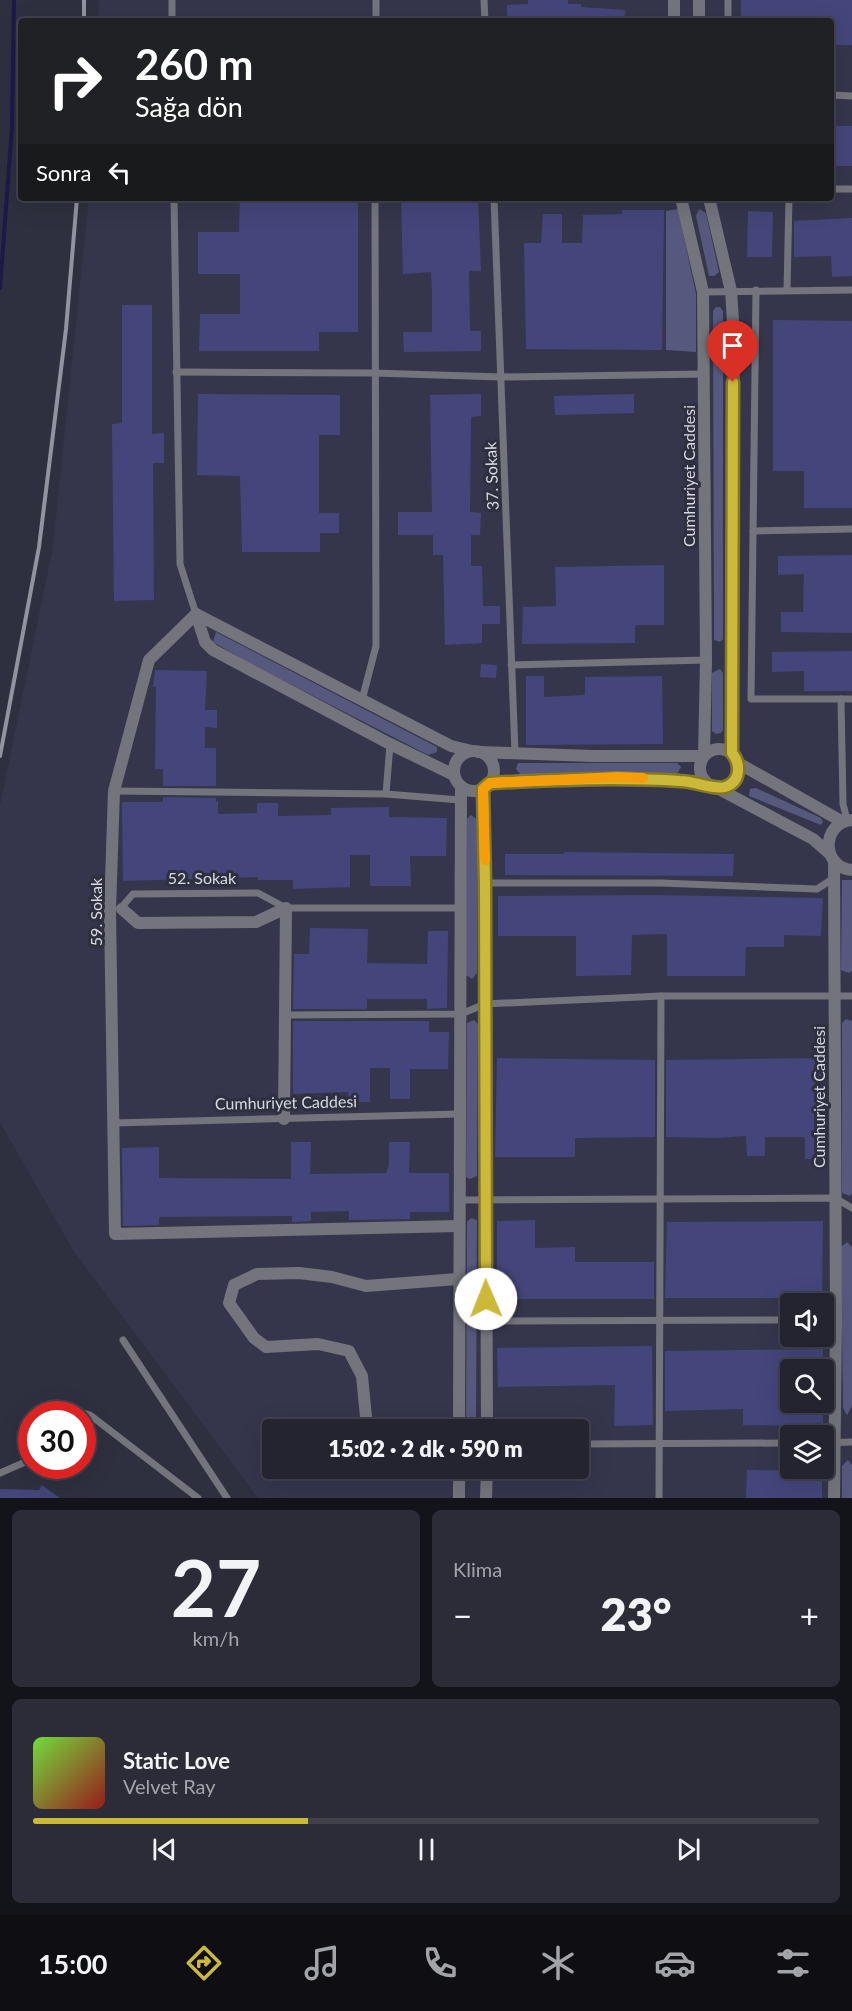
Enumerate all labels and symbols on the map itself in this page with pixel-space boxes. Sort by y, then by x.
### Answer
pin [707,320,758,382]
street label: Cumhuriyet Caddesi [679,405,698,547]
street label: 37. Sokak [480,441,502,510]
street label: 52. Sokak [168,868,237,887]
street label: 59. Sokak [86,877,105,946]
street label: Cumhuriyet Caddesi [809,1026,828,1168]
street label: Cumhuriyet Caddesi [215,1091,357,1113]
position arrow [454,1267,518,1331]
speed limit sign: 30 [18,1401,96,1479]

